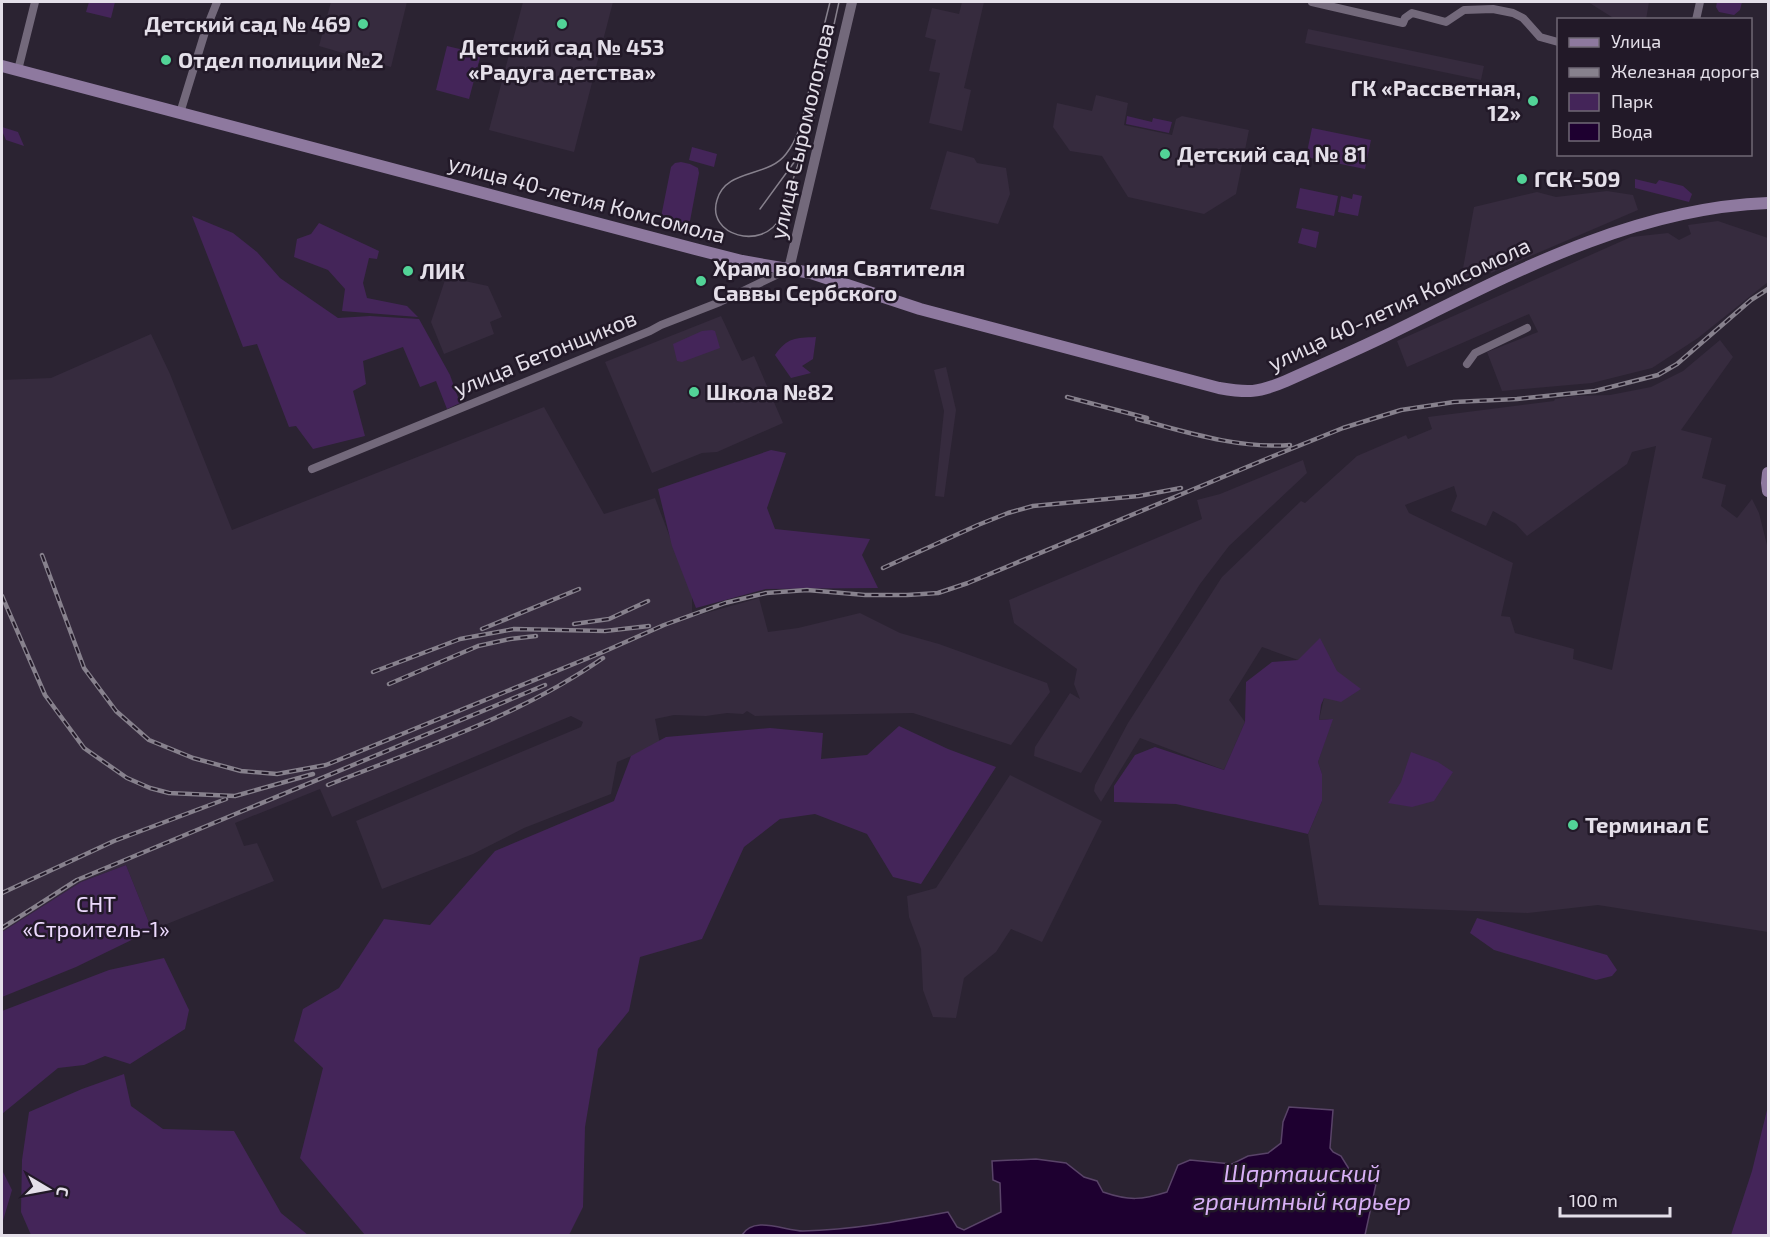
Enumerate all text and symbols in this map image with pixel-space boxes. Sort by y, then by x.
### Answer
place label: Детский сад № 469 [145,10,351,36]
marker: Детский сад № 469 [356,17,370,31]
marker: Детский сад № 453 «Радуга детства» [555,17,569,31]
legend [1557,18,1752,156]
street label: улица Сыромолотова [763,20,840,242]
text: Улица [1611,30,1661,52]
place label: Детский сад № 453 «Радуга детства» [459,33,665,84]
place label: Отдел полиции №2 [178,46,383,72]
marker: Отдел полиции №2 [159,53,173,67]
text: Железная дорога [1611,60,1760,82]
place label: ГК «Рассветная, 12» [1351,74,1521,125]
text: Парк [1611,90,1653,112]
marker: ГК «Рассветная, 12» [1526,94,1540,108]
text: Вода [1611,120,1653,142]
place label: Детский сад № 81 [1177,140,1367,166]
marker: Детский сад № 81 [1158,147,1172,161]
street label: улица 40-летия Комсомола [446,148,729,249]
place label: ГСК-509 [1534,165,1621,191]
marker: ГСК-509 [1515,172,1529,186]
street label: улица 40-летия Комсомола [1264,231,1534,376]
place label: Храм во имя Святителя Саввы Сербского [713,254,965,305]
place label: ЛИК [420,257,465,283]
marker: ЛИК [401,264,415,278]
marker: Храм во имя Святителя Саввы Сербского [694,274,708,288]
street label: улица Бетонщиков [450,304,640,402]
place label: Школа №82 [706,378,834,404]
marker: Школа №82 [687,385,701,399]
place label: Терминал Е [1585,811,1709,837]
marker: Терминал Е [1566,818,1580,832]
park label: СНТ «Строитель-1» [22,890,170,941]
water label: Шарташский гранитный карьер [1193,1158,1411,1215]
north arrow [18,1159,78,1219]
scale bar [1560,1180,1670,1218]
text: С [53,1185,73,1198]
text: 100 m [1569,1189,1618,1211]

